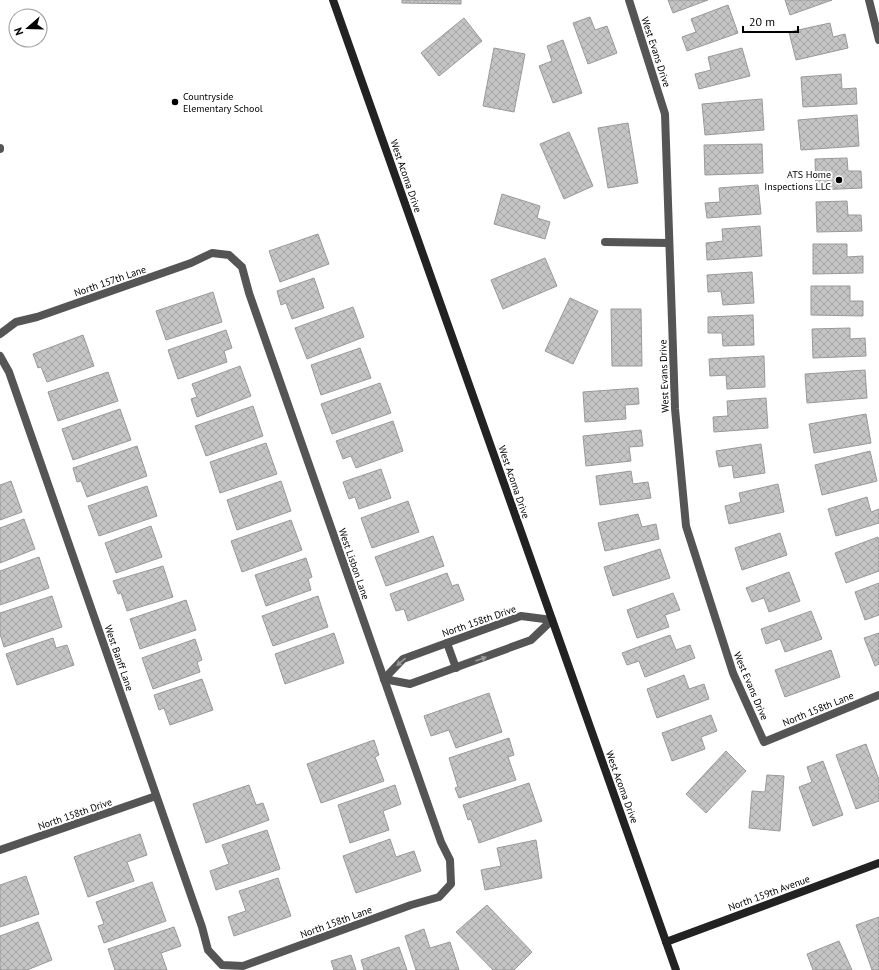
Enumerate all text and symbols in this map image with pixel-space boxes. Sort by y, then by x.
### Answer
north arrow [8,8,48,48]
scale bar [743,8,798,34]
text: 20 m [749,14,775,29]
street label: West Evans Drive [639,15,673,89]
text: N [11,26,26,37]
place label: Countryside Elementary School [183,90,263,115]
marker: Countryside Elementary School [170,97,180,107]
street label: West Acoma Drive [387,138,425,214]
place label: ATS Home Inspections LLC [764,168,831,193]
marker: ATS Home Inspections LLC [834,175,844,185]
street label: North 157th Lane [72,263,148,299]
street label: West Evans Drive [656,339,672,413]
street label: West Acoma Drive [495,444,533,520]
street label: West Lisbon Lane [336,527,372,601]
street label: North 158th Drive [440,602,518,640]
street label: West Banff Lane [102,623,136,693]
street label: West Evans Drive [731,650,771,722]
one-way arrow [476,655,488,661]
one-way arrow [396,657,407,666]
street label: North 158th Lane [780,689,856,729]
street label: West Acoma Drive [603,749,641,825]
street label: North 158th Drive [36,795,114,833]
street label: North 159th Avenue [726,872,812,914]
street label: North 158th Lane [298,903,374,941]

